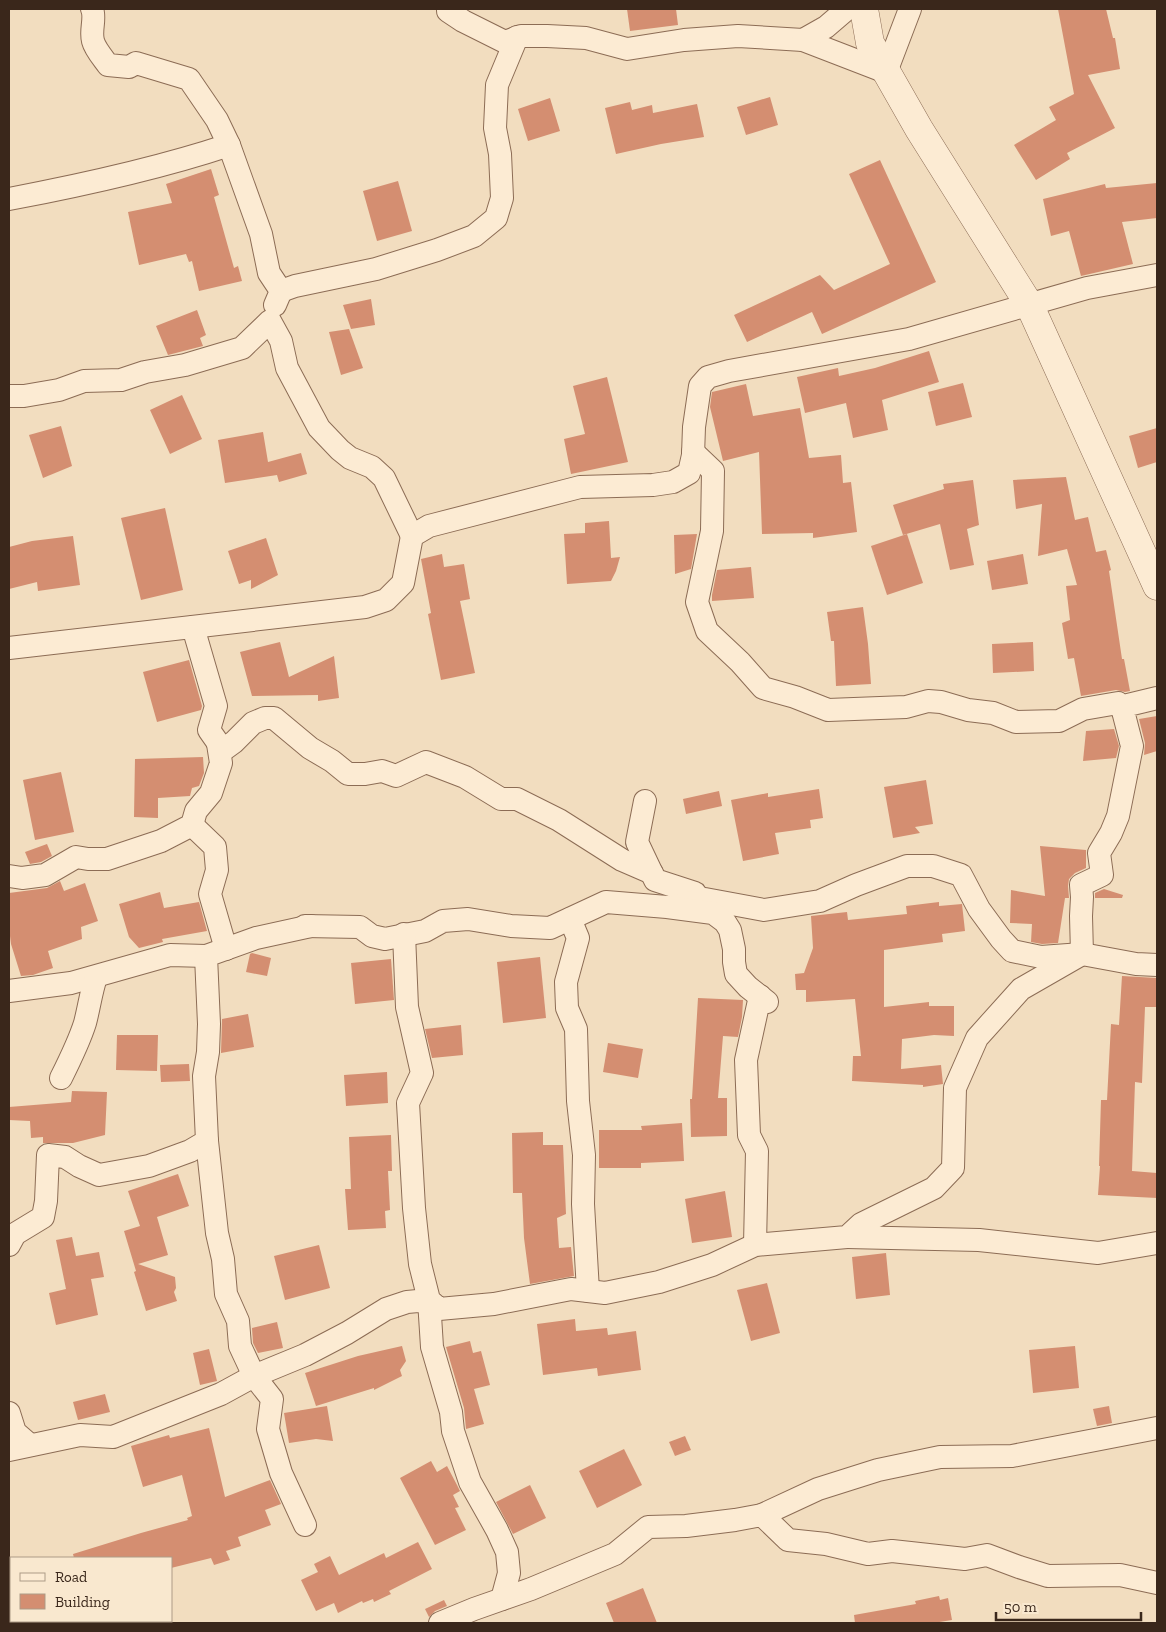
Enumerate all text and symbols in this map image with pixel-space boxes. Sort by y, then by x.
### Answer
legend [10,1557,172,1622]
text: Road [55,1568,88,1586]
scale bar [996,1590,1141,1622]
text: Building [55,1593,110,1611]
text: 50 m [1004,1598,1037,1616]

